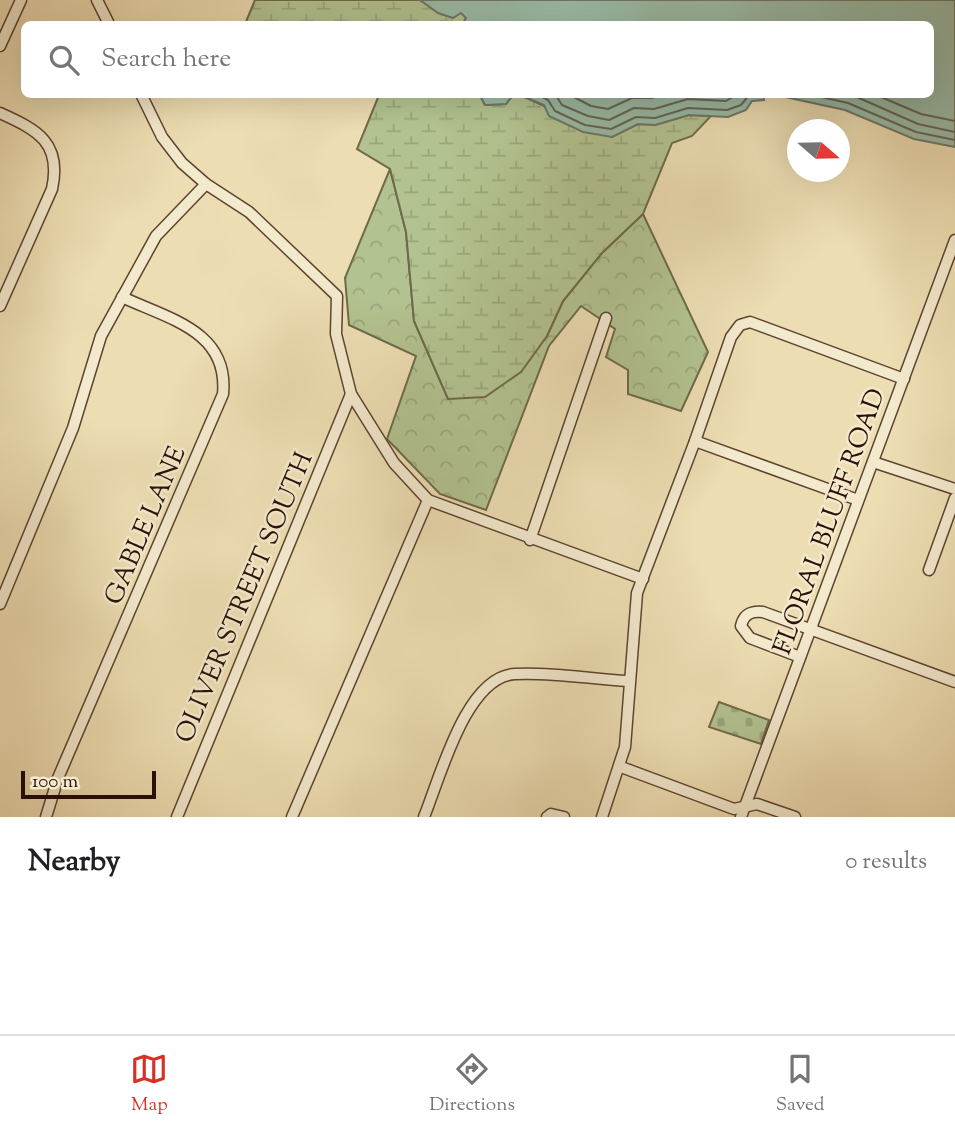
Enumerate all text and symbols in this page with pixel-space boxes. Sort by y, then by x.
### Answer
search box [21,21,934,98]
icon: search [45,41,83,79]
text: Search here [101,41,231,78]
north arrow [787,119,850,182]
street label: FLORAL BLUFF ROAD [765,384,896,660]
street label: GABLE LANE [96,441,196,611]
street label: OLIVER STREET SOUTH [167,446,324,749]
scale bar [21,768,156,800]
text: 100 m [32,769,78,796]
text: Nearby [28,841,120,884]
text: 0 results [845,846,927,879]
tab: Map [130,1050,168,1119]
tab: Directions [429,1050,515,1119]
tab: Saved [776,1050,825,1119]

